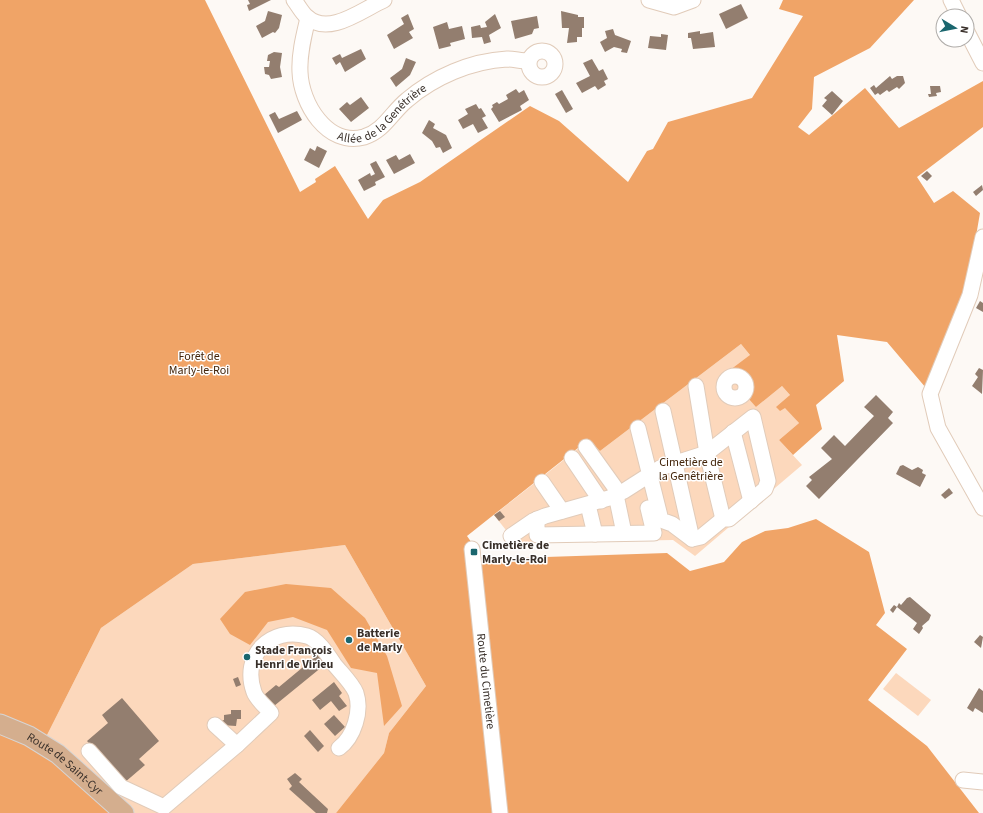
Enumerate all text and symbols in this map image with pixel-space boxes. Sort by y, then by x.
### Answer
north arrow [935,8,975,48]
text: N [956,25,972,35]
street label: Allée de la Genétrière [335,80,430,147]
park label: Forêt de Marly-le-Roi [169,348,229,379]
park label: Cimetière de la Genêtrière [659,454,723,485]
place label: Cimetière de Marly-le-Roi [482,537,549,568]
marker: Cimetière de Marly-le-Roi [469,547,479,557]
place label: Batterie de Marly [357,625,403,656]
street label: Route du Cimetière [472,633,499,730]
marker: Batterie de Marly [344,635,354,645]
place label: Stade François Henri de Virieu [255,642,333,673]
marker: Stade François Henri de Virieu [242,652,252,662]
street label: Route de Saint-Cyr [23,729,107,800]

